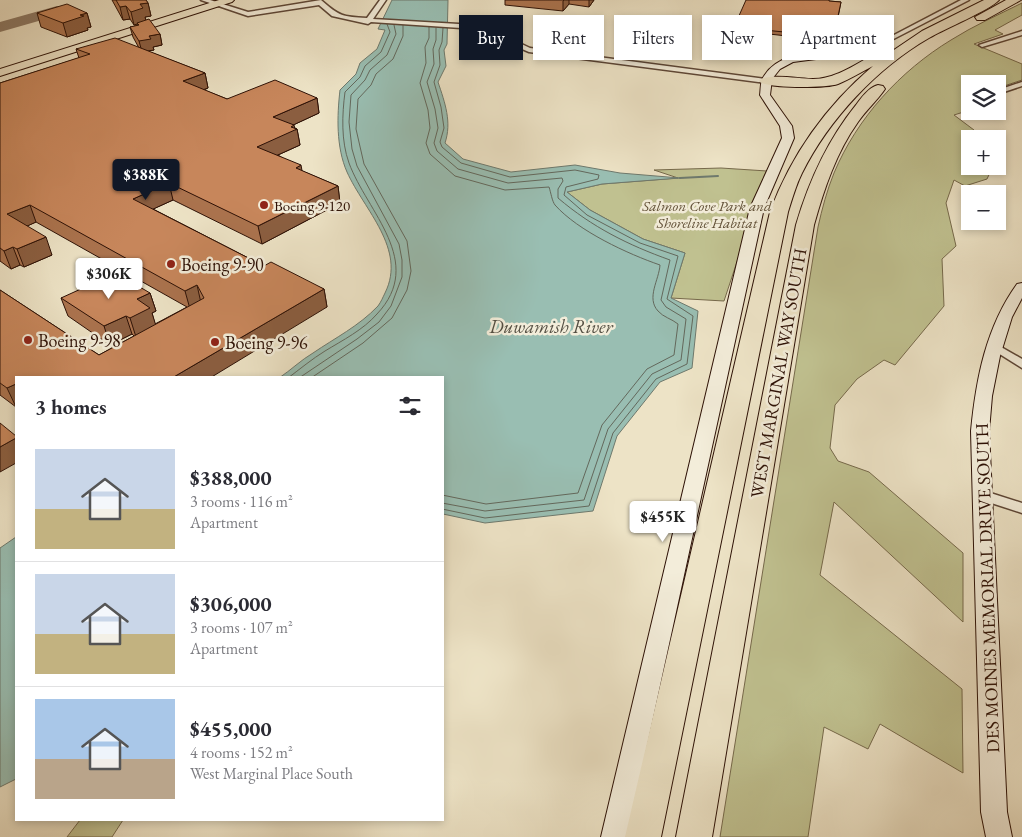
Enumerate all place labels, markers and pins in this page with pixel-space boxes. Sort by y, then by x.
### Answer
pin: $388K [111,158,181,201]
place label: Boeing 9-120 [274,196,350,215]
marker: Boeing 9-120 [258,199,270,211]
place label: Boeing 9-90 [181,253,264,276]
pin: $306K [74,258,144,300]
marker: Boeing 9-90 [165,258,177,270]
place label: Boeing 9-98 [38,329,121,352]
place label: Boeing 9-96 [225,331,308,354]
marker: Boeing 9-98 [22,334,34,346]
marker: Boeing 9-96 [209,336,221,348]
pin: $455K [628,500,698,543]

